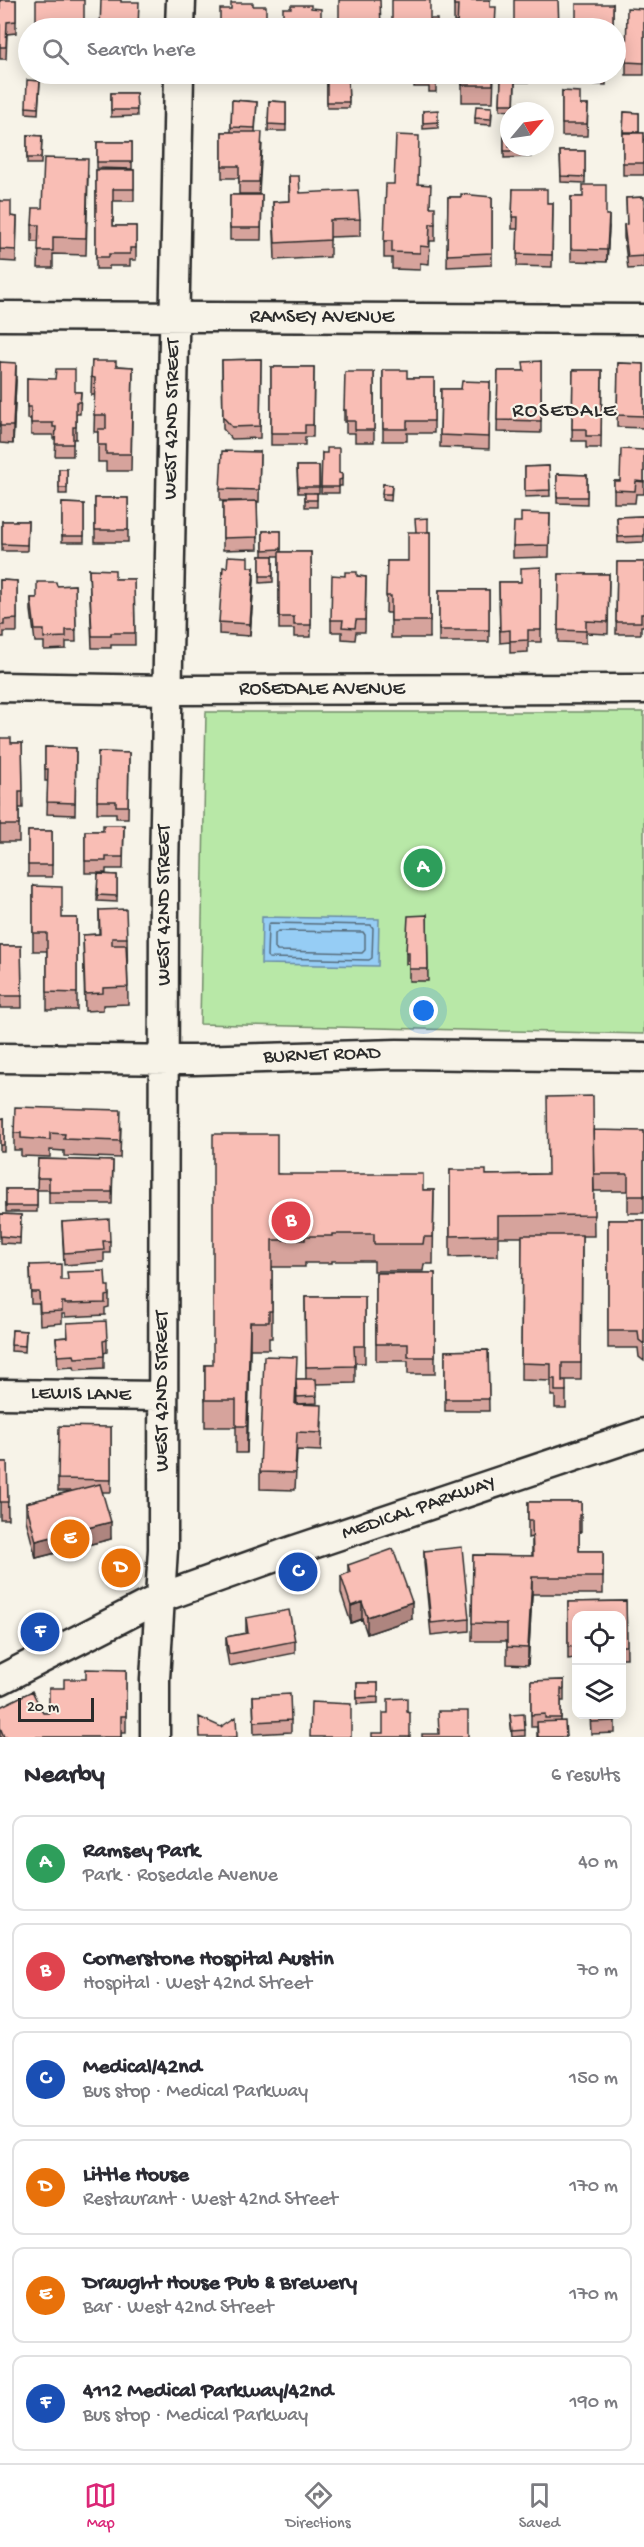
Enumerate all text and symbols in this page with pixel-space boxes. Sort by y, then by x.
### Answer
search box [18,18,626,84]
icon: search [39,35,72,68]
text: Search here [87,38,195,64]
north arrow [500,102,554,156]
street label: RAMSEY AVENUE [250,307,396,330]
street label: WEST 42ND STREET [160,337,186,500]
district label: ROSEDALE [512,400,618,425]
street label: ROSEDALE AVENUE [239,679,407,702]
street label: WEST 42ND STREET [154,823,177,986]
pin: A [404,846,442,890]
your location [409,996,438,1025]
street label: BURNET ROAD [262,1042,382,1070]
pin: B [272,1198,310,1244]
street label: WEST 42ND STREET [152,1309,175,1472]
street label: LEWIS LANE [31,1383,133,1407]
street label: MEDICAL PARKWAY [339,1472,499,1546]
pin: E [50,1516,90,1562]
pin: D [102,1546,140,1590]
pin: C [278,1550,318,1594]
pin: F [20,1610,60,1654]
map controls [572,1611,626,1719]
button: locate [572,1611,626,1665]
button: layers [572,1665,626,1719]
scale bar [18,1695,94,1722]
text: 20 m [27,1699,59,1718]
text: Nearby [24,1761,105,1792]
text: 6 results [551,1765,620,1788]
text: Ramsey Park [83,1839,200,1865]
text: A [40,1852,51,1875]
text: 40 m [578,1852,618,1875]
text: Park · Rosedale Avenue [83,1865,278,1888]
text: Cornerstone Hospital Austin [83,1947,334,1973]
text: B [40,1960,51,1983]
text: 70 m [577,1960,618,1983]
text: Hospital · West 42nd Street [83,1973,312,1996]
text: Medical/42nd [83,2055,202,2081]
text: C [40,2068,51,2091]
text: 150 m [569,2068,618,2091]
text: Bus stop · Medical Parkway [83,2081,308,2104]
text: Little House [83,2163,189,2189]
text: D [39,2176,52,2199]
text: 170 m [569,2176,618,2199]
text: Restaurant · West 42nd Street [83,2189,338,2212]
text: Draught House Pub & Brewery [83,2271,357,2297]
text: E [39,2284,52,2307]
text: 170 m [569,2284,618,2307]
text: Bar · West 42nd Street [83,2297,273,2320]
text: 4112 Medical Parkway/42nd [83,2379,333,2405]
text: F [40,2392,51,2415]
text: 190 m [570,2392,618,2415]
text: Bus stop · Medical Parkway [83,2405,308,2428]
tab: Map [84,2479,117,2534]
tab: Directions [285,2479,351,2534]
tab: Saved [519,2479,560,2534]

